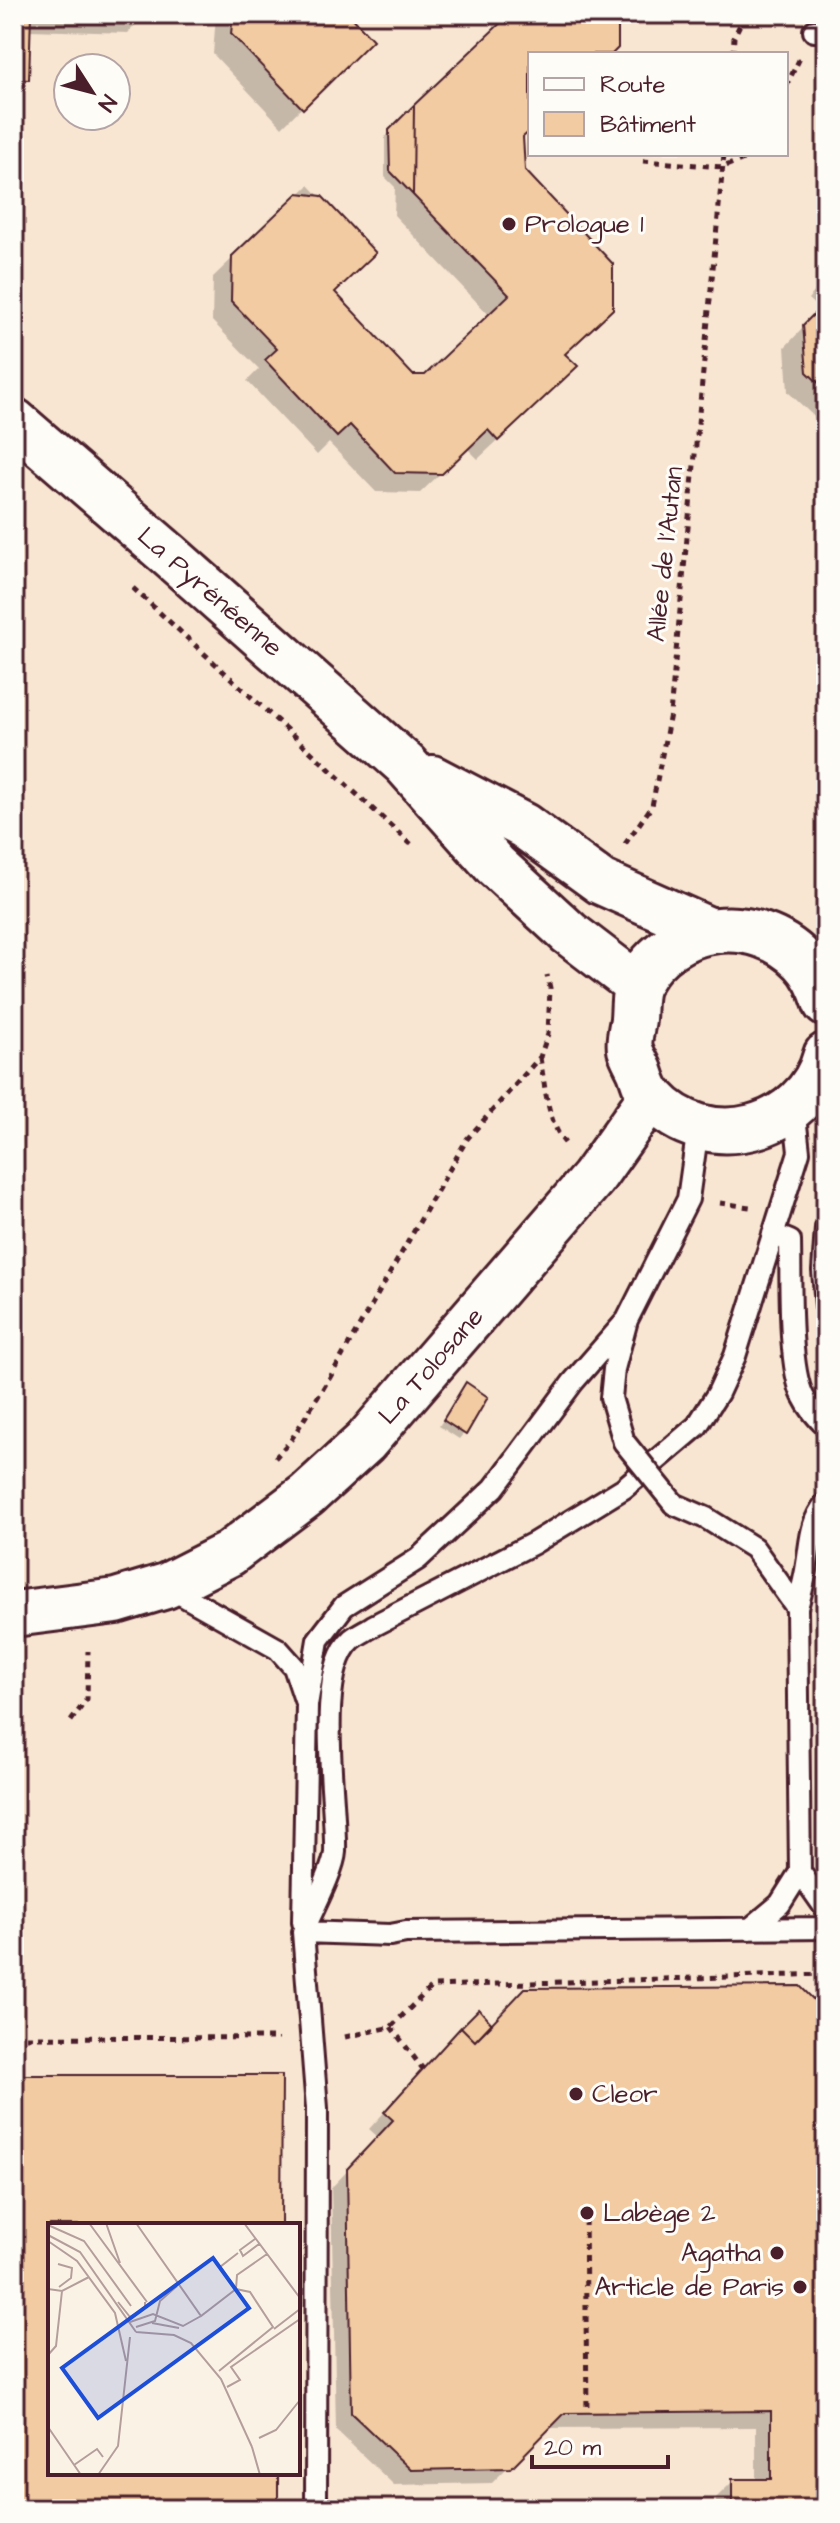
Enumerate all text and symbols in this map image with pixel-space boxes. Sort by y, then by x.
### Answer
north arrow [52,52,132,132]
legend [528,52,788,156]
text: Route [600,68,666,102]
text: N [90,88,124,118]
text: Bâtiment [600,108,696,142]
place label: Prologue 1 [525,206,644,244]
marker: Prologue 1 [500,215,518,233]
street label: Allée de l'Autan [638,465,692,643]
street label: La Pyrénéenne [128,519,291,667]
street label: La Tolosane [370,1300,492,1432]
place label: Cleor [592,2076,658,2112]
marker: Cleor [567,2085,585,2103]
place label: Labège 2 [603,2195,716,2233]
marker: Labège 2 [578,2204,596,2222]
inset map [48,2223,300,2475]
place label: Agatha [681,2235,761,2273]
marker: Agatha [768,2244,786,2262]
place label: Article de Paris [595,2269,784,2305]
marker: Article de Paris [791,2278,809,2296]
scale bar [532,2419,668,2469]
text: 20 m [544,2431,601,2465]

